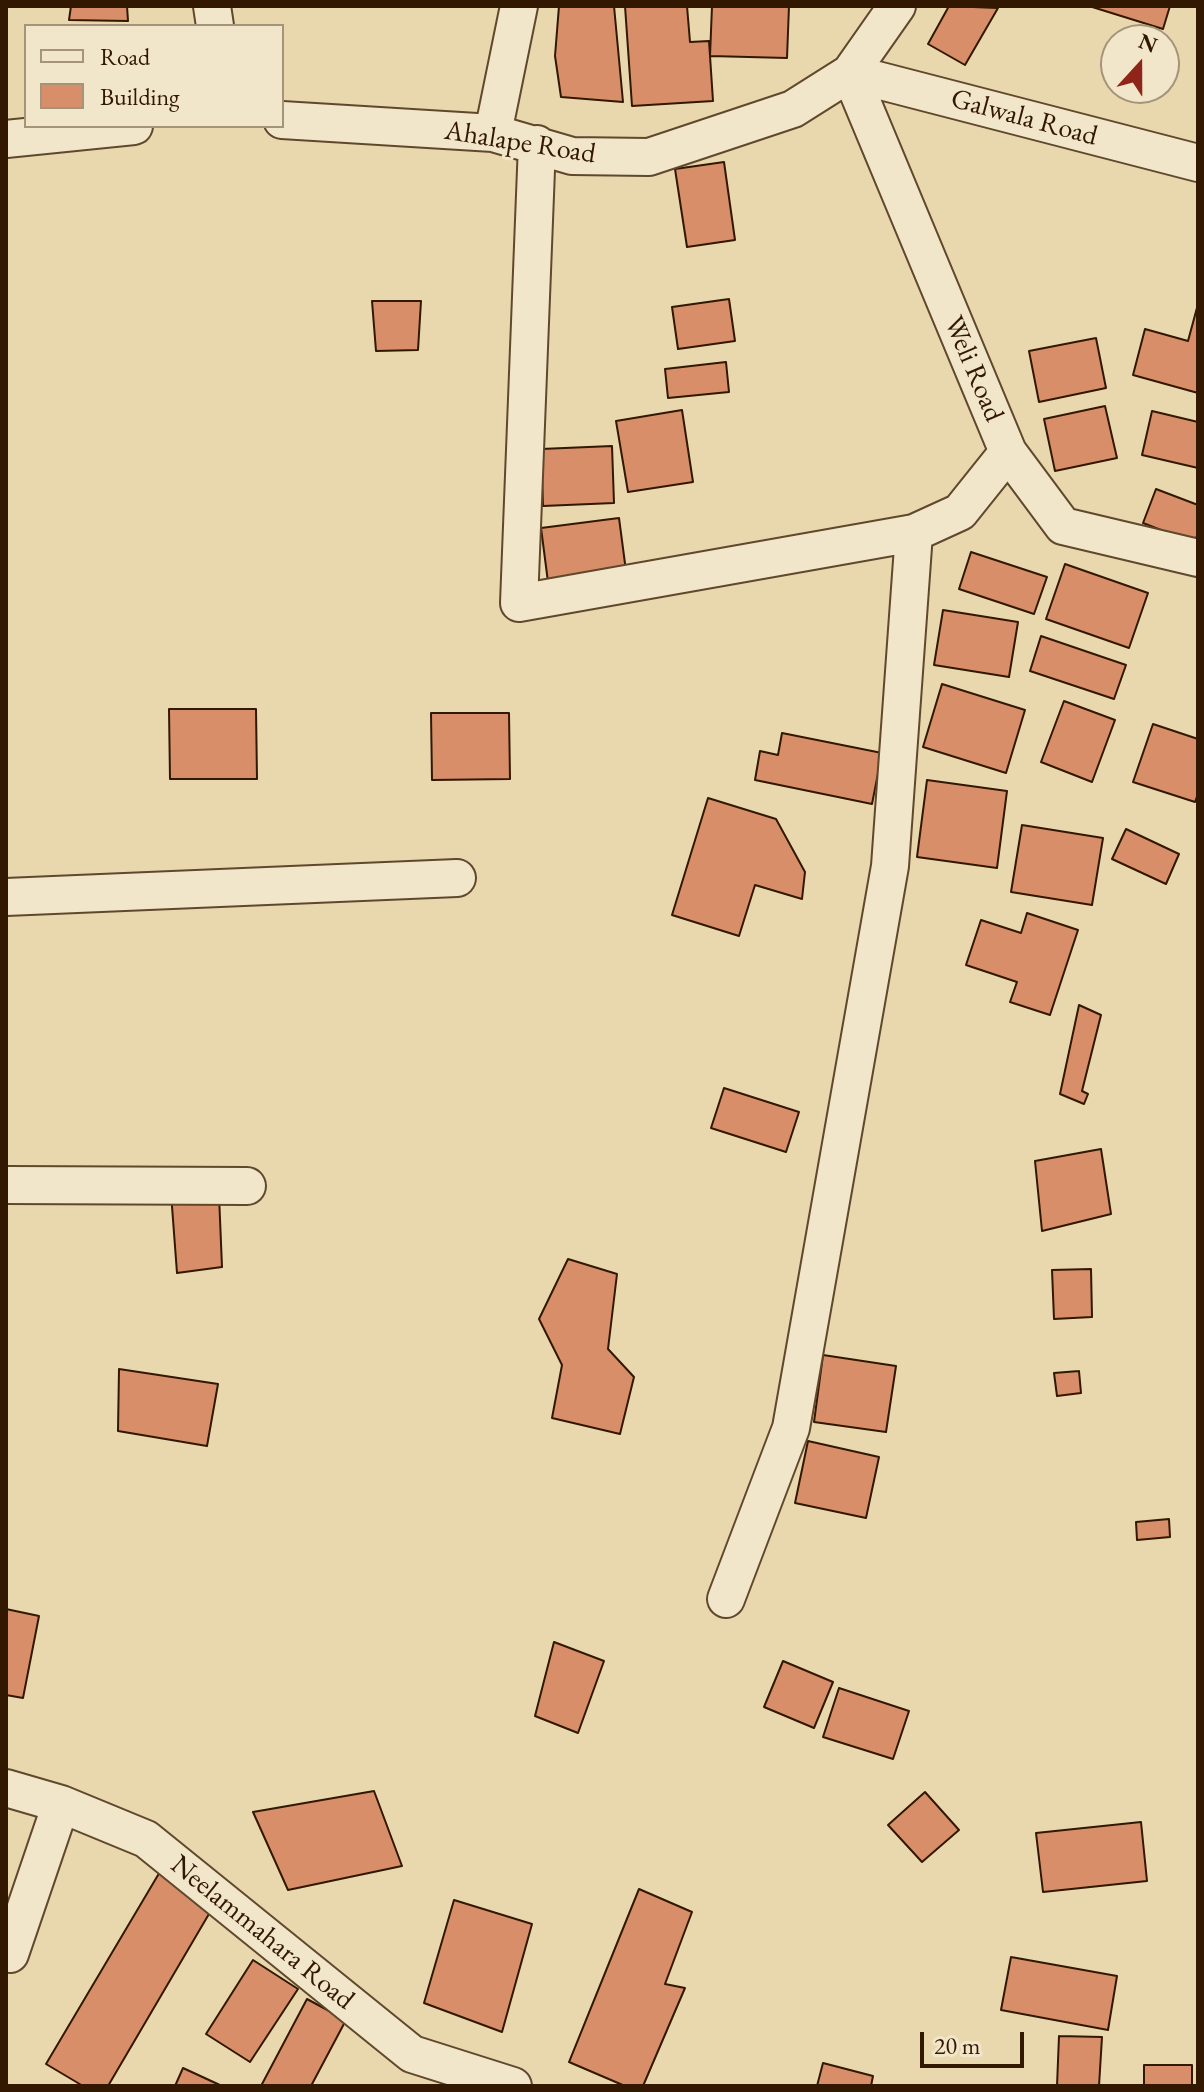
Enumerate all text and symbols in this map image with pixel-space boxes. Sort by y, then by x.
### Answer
legend [24,24,284,128]
north arrow [1100,24,1180,104]
text: N [1135,26,1162,60]
text: Road [100,41,150,72]
text: Building [100,81,180,112]
street label: Galwala Road [947,82,1101,154]
street label: Ahalape Road [442,114,598,172]
street label: Weli Road [936,311,1010,427]
street label: Neelammahara Road [163,1849,361,2017]
scale bar [924,2016,1028,2066]
text: 20 m [934,2030,981,2061]

